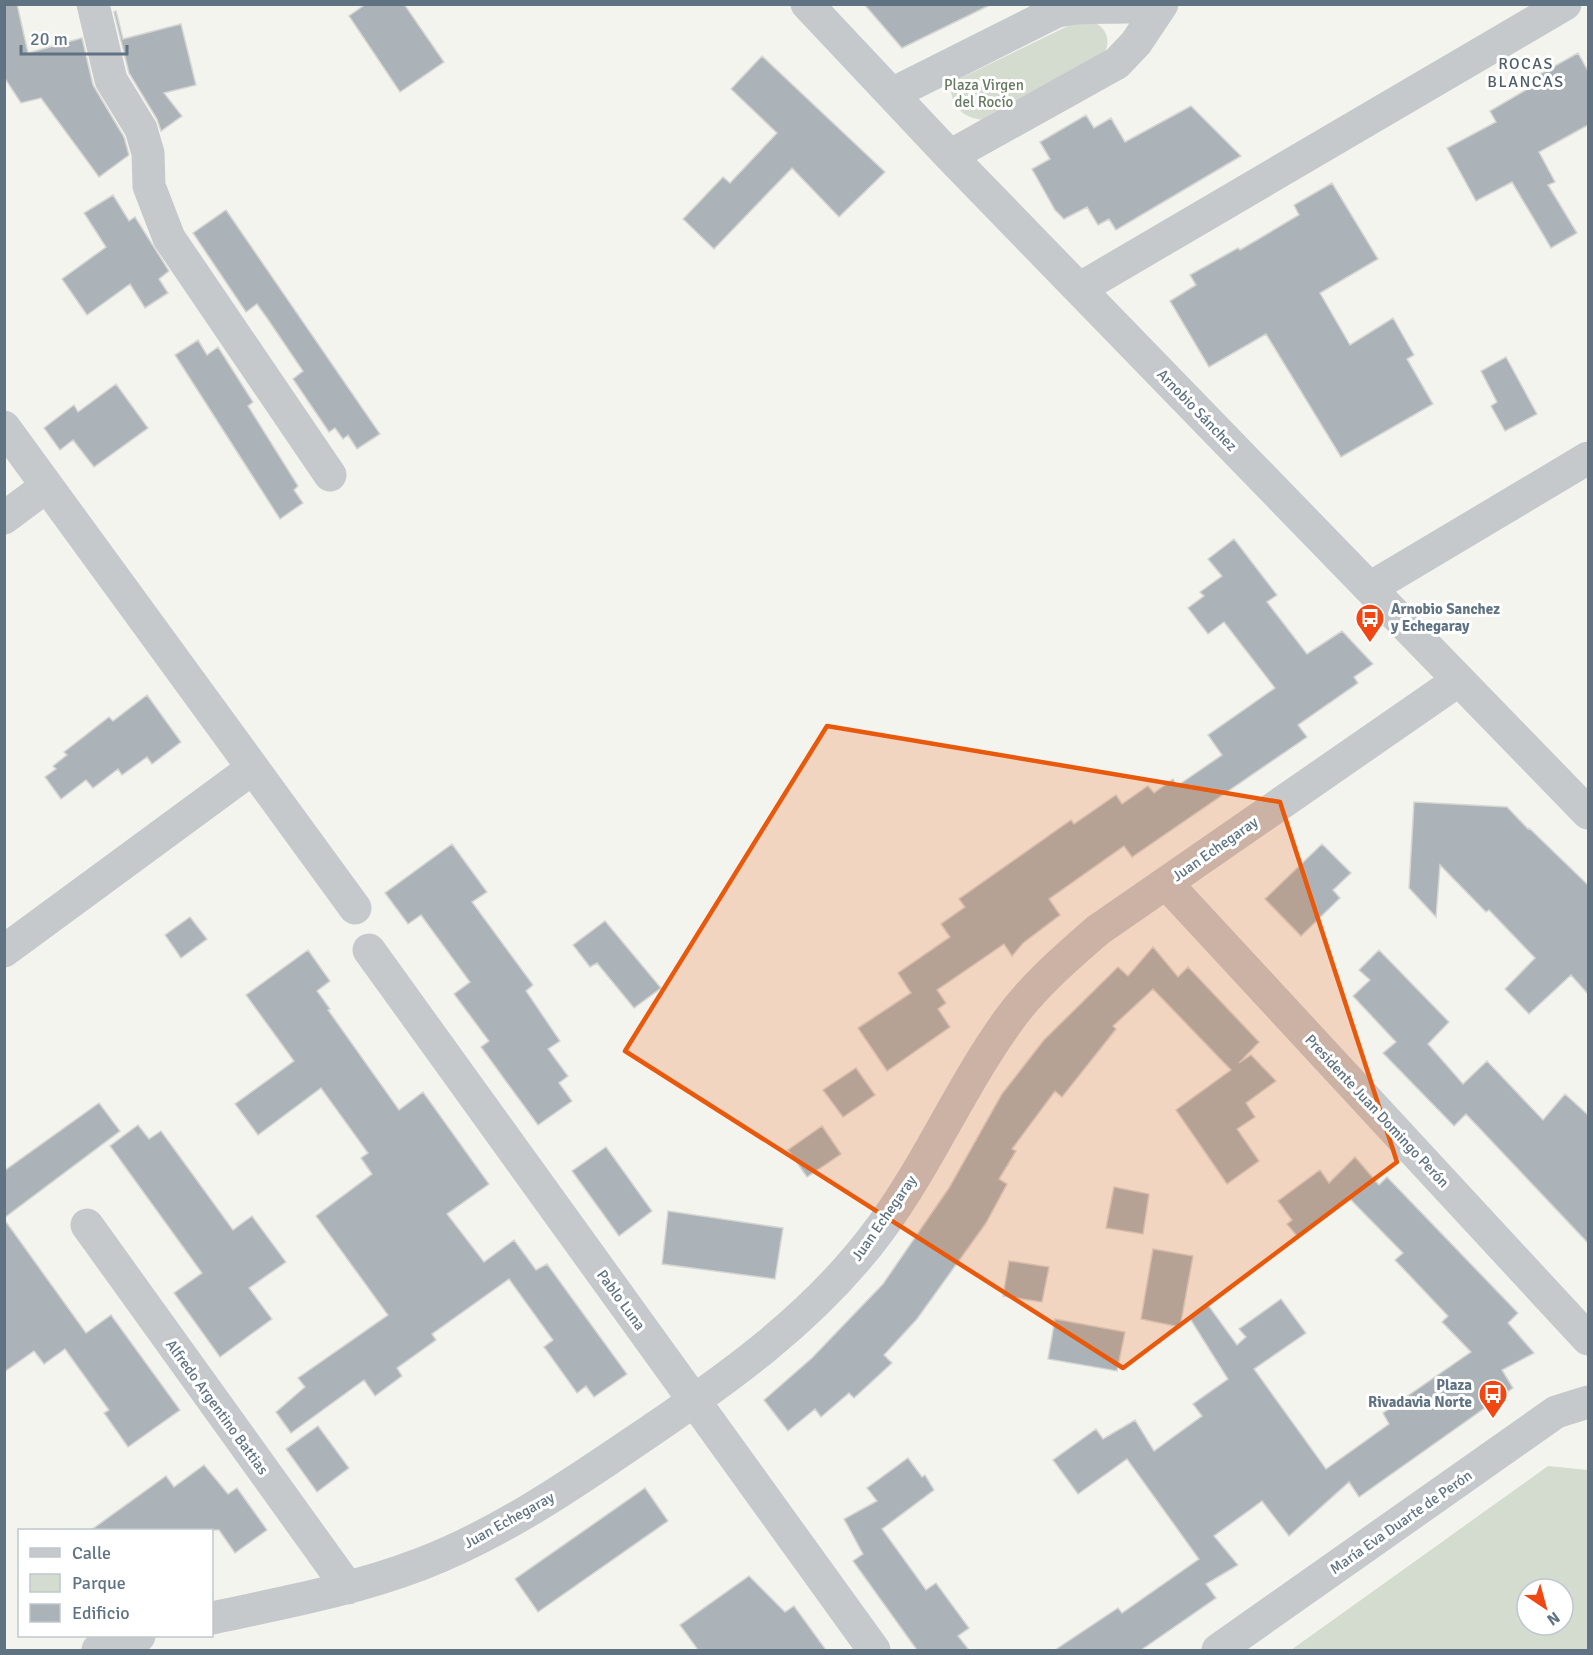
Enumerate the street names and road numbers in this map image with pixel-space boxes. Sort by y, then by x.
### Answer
street label: Arnobio Sánchez [1153,365,1241,455]
street label: Juan Echegaray [1169,813,1261,885]
street label: Presidente Juan Domingo Perón [1301,1031,1453,1191]
street label: Juan Echegaray [848,1172,920,1264]
street label: Pablo Luna [593,1266,649,1334]
street label: Alfredo Argentino Battias [162,1336,272,1478]
street label: María Eva Duarte de Perón [1326,1466,1476,1578]
street label: Juan Echegaray [461,1488,557,1552]

